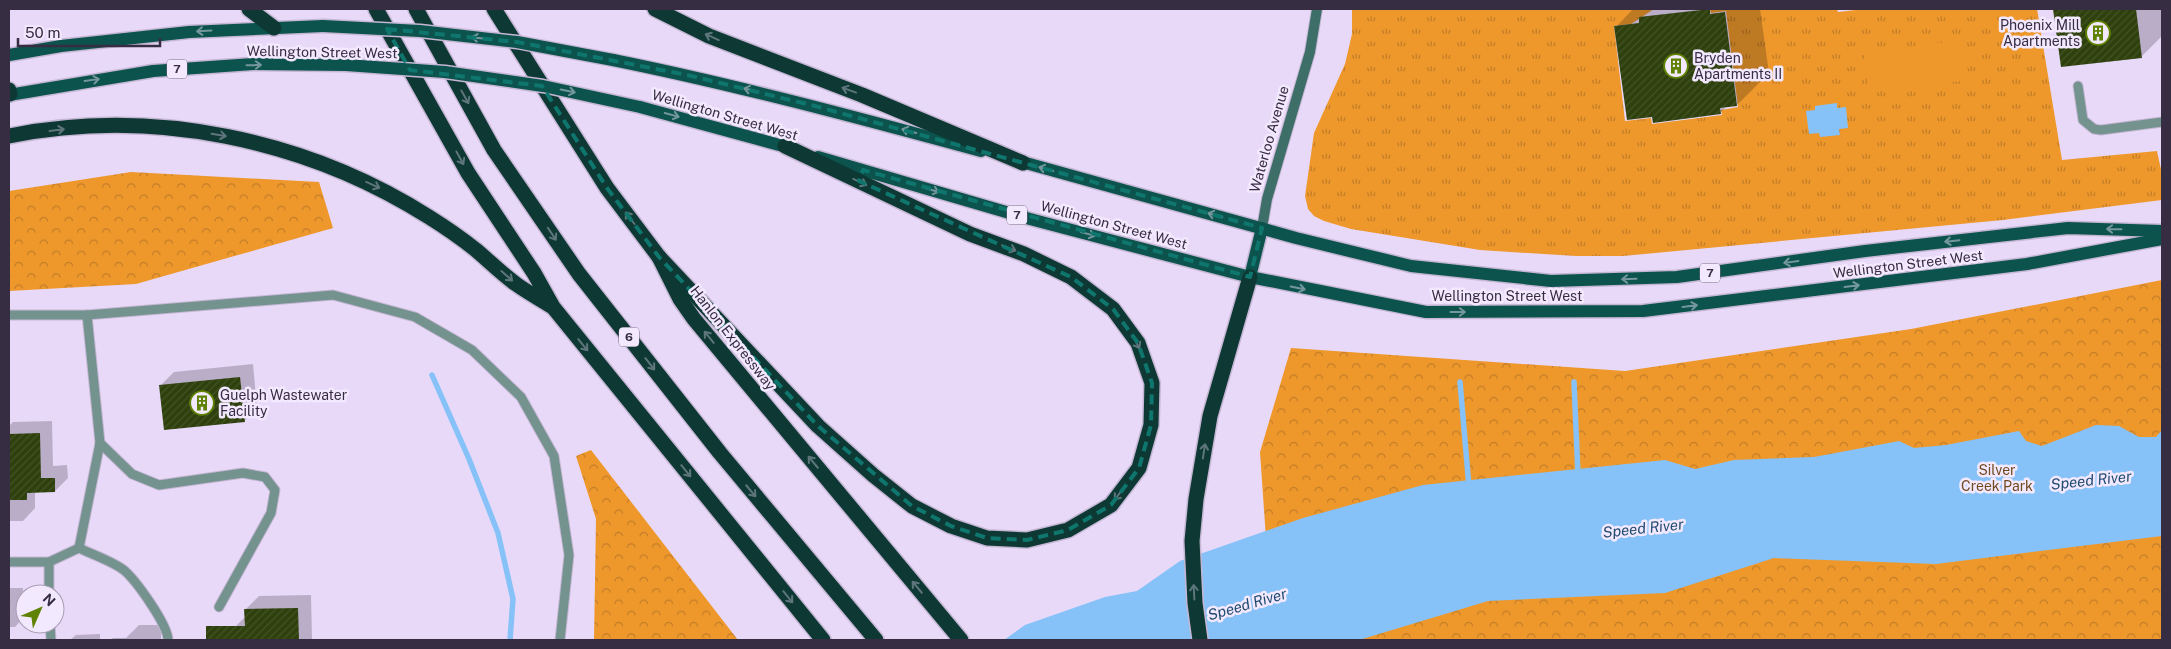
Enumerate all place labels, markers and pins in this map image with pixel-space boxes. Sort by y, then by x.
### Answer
place label: Phoenix Mill Apartments [2000,17,2080,49]
building icon: Phoenix Mill Apartments [2085,20,2111,46]
place label: Bryden Apartments II [1694,50,1782,82]
building icon: Bryden Apartments II [1663,53,1689,79]
place label: Guelph Wastewater Facility [220,387,347,419]
building icon: Guelph Wastewater Facility [189,390,215,416]

